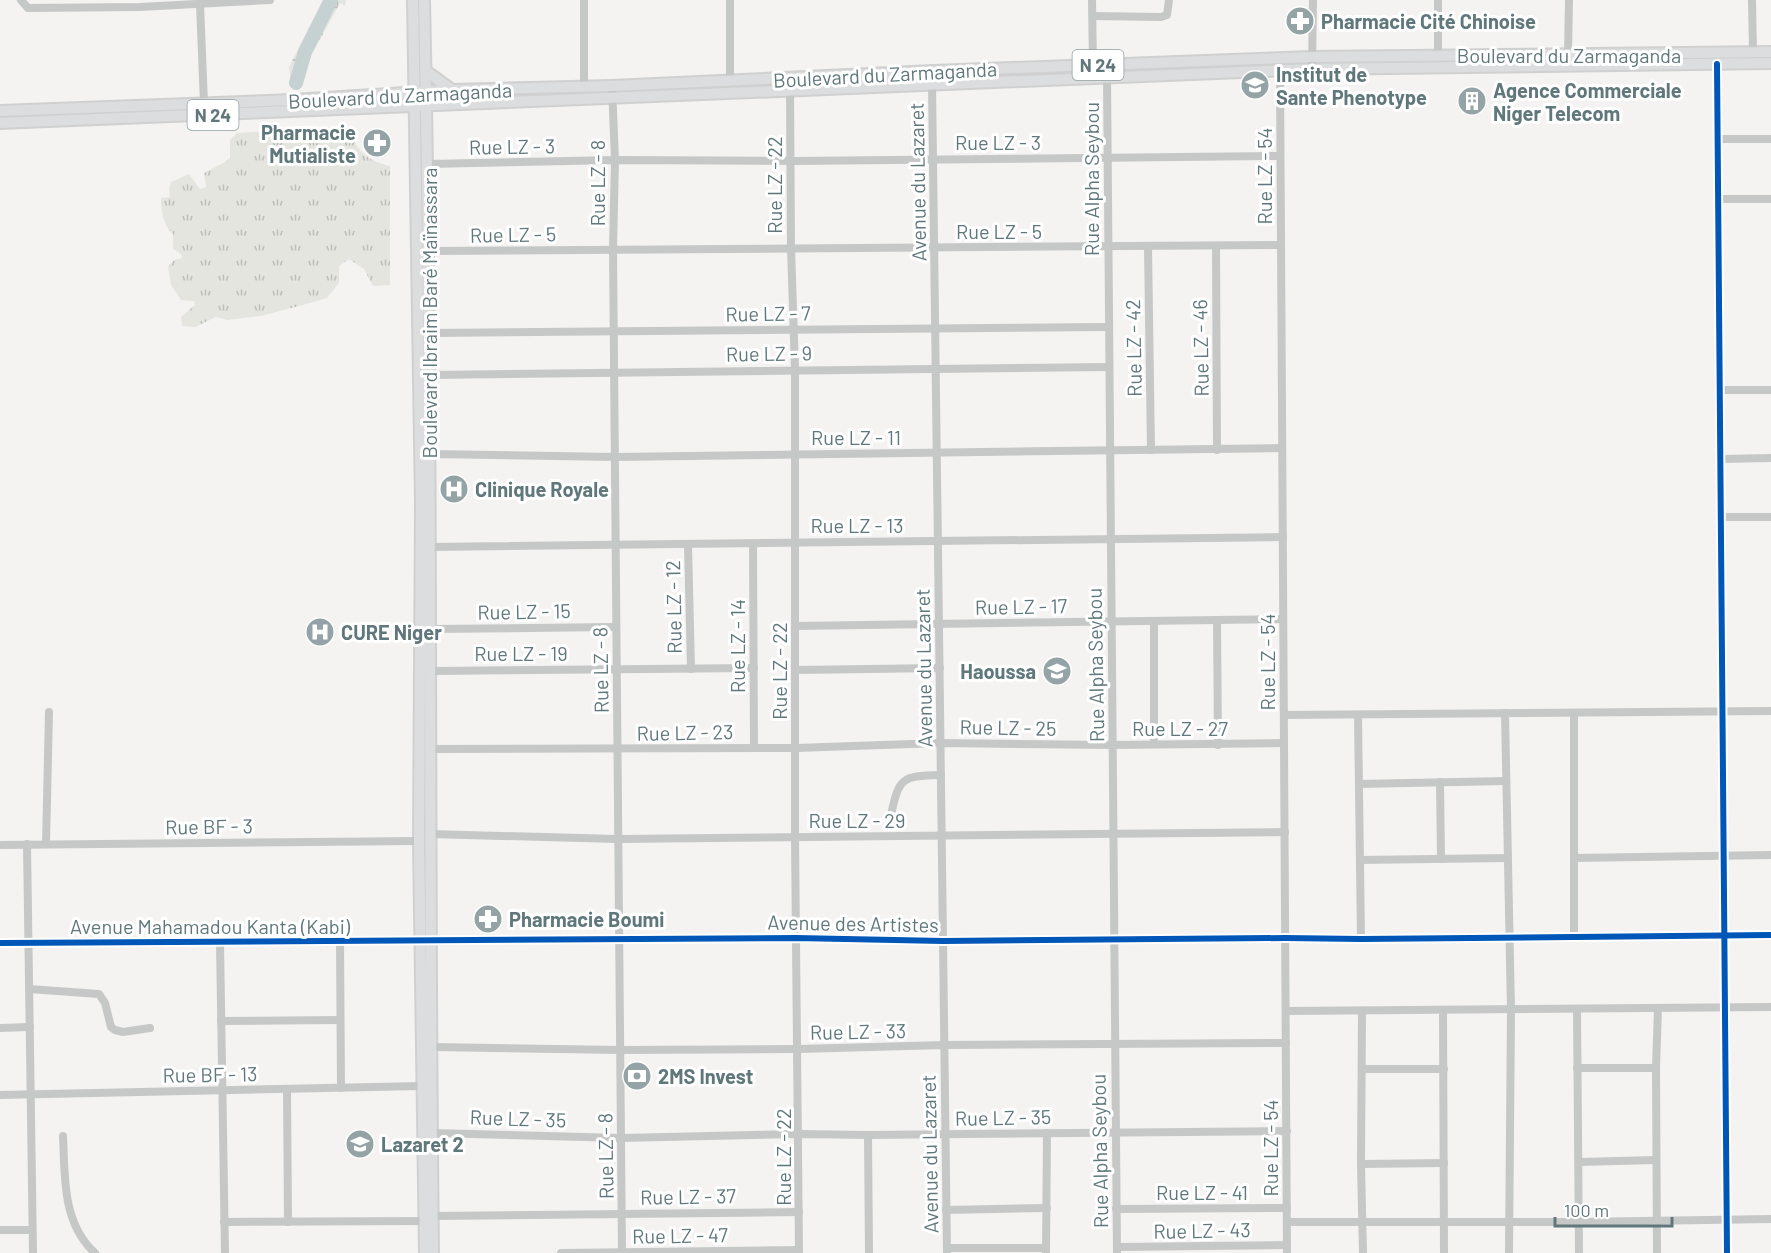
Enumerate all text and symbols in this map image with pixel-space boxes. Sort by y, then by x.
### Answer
pharmacy icon: Pharmacie Cité Chinoise [1284,5,1316,37]
place label: Pharmacie Cité Chinoise [1321,9,1536,33]
street label: Boulevard du Zarmaganda [1457,43,1681,67]
road number: N 24 [1072,50,1124,80]
street label: Boulevard du Zarmaganda [772,56,998,92]
place label: Institut de Sante Phenotype [1276,62,1427,109]
school or university icon: Institut de Sante Phenotype [1239,69,1271,101]
street label: Boulevard du Zarmaganda [287,77,513,113]
place label: Agence Commerciale Niger Telecom [1493,78,1682,125]
building icon: Agence Commerciale Niger Telecom [1456,85,1488,117]
road number: N 24 [188,100,238,130]
street label: Avenue du Lazaret [904,102,930,262]
street label: Rue Alpha Seybou [1079,102,1103,256]
place label: Pharmacie Mutialiste [261,120,356,167]
pharmacy icon: Pharmacie Mutialiste [361,127,393,159]
street label: Rue LZ - 54 [1252,127,1276,225]
street label: Rue LZ - 3 [955,130,1041,154]
street label: Rue LZ - 3 [469,133,555,159]
street label: Rue LZ - 22 [762,136,786,234]
street label: Rue LZ - 8 [585,140,609,226]
street label: Boulevard Ibraim Baré Maïnassara [417,168,441,458]
street label: Rue LZ - 5 [956,219,1042,243]
street label: Rue LZ - 5 [470,221,556,247]
street label: Rue LZ - 42 [1120,299,1146,397]
street label: Rue LZ - 46 [1187,299,1213,397]
street label: Rue LZ - 7 [725,300,811,326]
street label: Rue LZ - 9 [726,340,812,366]
street label: Rue LZ - 11 [811,425,901,449]
hospital icon: Clinique Royale [438,473,470,505]
place label: Clinique Royale [475,477,609,501]
street label: Rue LZ - 13 [810,513,904,537]
street label: Rue LZ - 12 [660,560,686,654]
street label: Avenue du Lazaret [910,588,936,748]
street label: Rue Alpha Seybou [1082,588,1108,742]
street label: Rue LZ - 17 [975,593,1068,619]
street label: Rue LZ - 15 [477,598,571,624]
street label: Rue LZ - 14 [725,599,749,693]
street label: Rue LZ - 54 [1255,613,1279,711]
hospital icon: CURE Niger [304,616,336,648]
place label: CURE Niger [341,620,442,644]
street label: Rue LZ - 22 [767,622,791,720]
street label: Rue LZ - 8 [587,627,613,713]
street label: Rue LZ - 19 [474,641,568,665]
school or university icon: Haoussa [1041,655,1073,687]
place label: Haoussa [960,659,1036,683]
street label: Rue LZ - 25 [959,714,1057,740]
street label: Rue LZ - 27 [1132,716,1229,740]
street label: Rue LZ - 23 [636,719,734,745]
street label: Rue LZ - 29 [809,808,905,832]
street label: Rue BF - 3 [165,813,253,839]
pharmacy icon: Pharmacie Boumi [472,903,504,935]
place label: Pharmacie Boumi [509,907,664,931]
street label: Avenue des Artistes [767,910,939,936]
street label: Avenue Mahamadou Kanta (Kabi) [70,914,351,938]
street label: Rue LZ - 33 [810,1018,906,1044]
bank icon: 2MS Invest [621,1060,653,1092]
street label: Rue BF - 13 [162,1061,258,1087]
place label: 2MS Invest [658,1064,753,1088]
street label: Avenue du Lazaret [916,1074,942,1234]
street label: Rue Alpha Seybou [1086,1074,1112,1228]
street label: Rue LZ - 54 [1258,1099,1282,1197]
street label: Rue LZ - 35 [469,1104,567,1132]
street label: Rue LZ - 35 [955,1104,1051,1130]
street label: Rue LZ - 22 [771,1108,795,1206]
street label: Rue LZ - 8 [592,1113,618,1199]
school or university icon: Lazaret 2 [344,1128,376,1160]
place label: Lazaret 2 [381,1132,464,1156]
street label: Rue LZ - 41 [1156,1180,1248,1204]
street label: Rue LZ - 37 [640,1183,737,1209]
scale bar [1555,1190,1672,1228]
text: 100 m [1564,1199,1609,1221]
street label: Rue LZ - 43 [1153,1217,1251,1243]
street label: Rue LZ - 47 [632,1222,729,1248]

